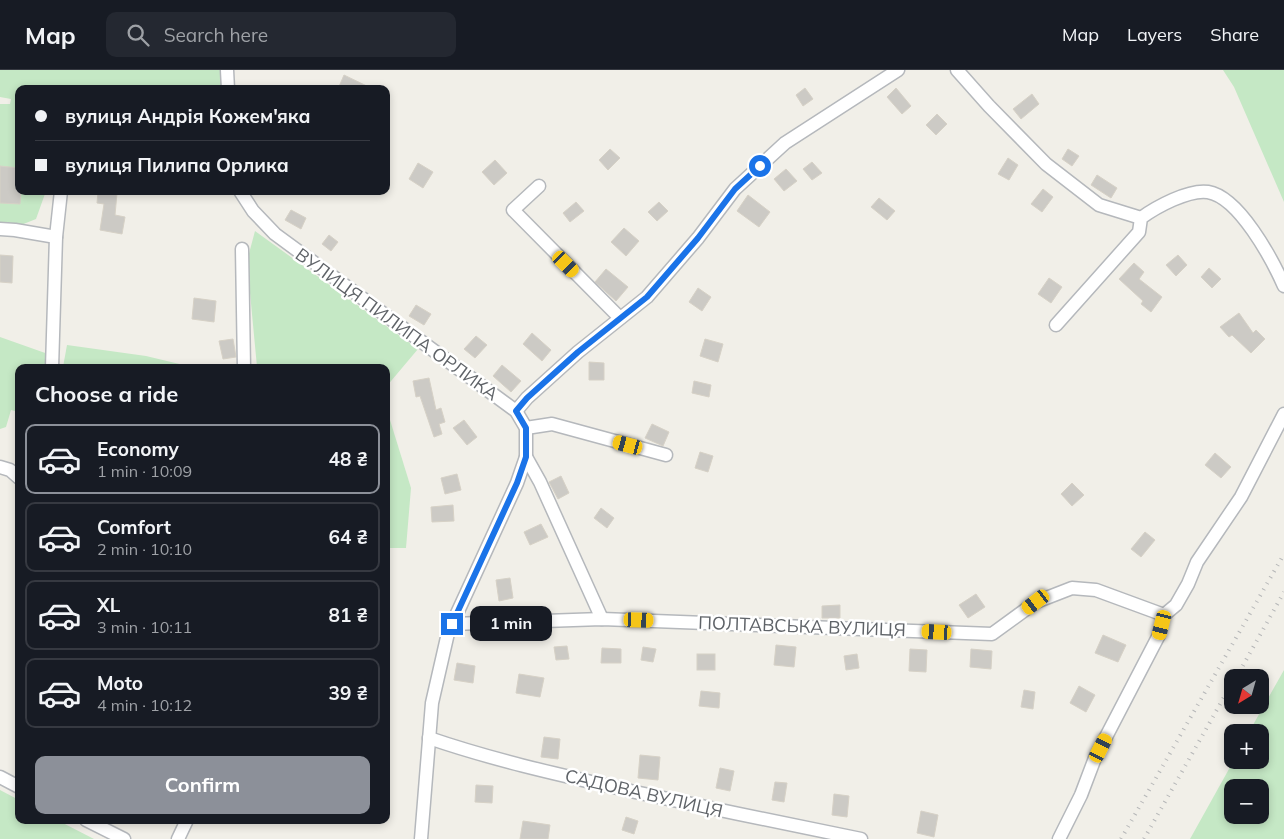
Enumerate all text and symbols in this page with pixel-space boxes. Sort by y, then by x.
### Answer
search box [106,12,456,57]
text: Map [25,20,76,50]
icon: search [124,21,152,49]
text: Search here [164,23,268,47]
text: Map [1062,23,1099,46]
text: Layers [1127,23,1182,46]
text: Share [1210,23,1259,46]
text: вулиця Андрія Кожем'яка [65,104,311,128]
text: вулиця Пилипа Орлика [65,153,289,177]
route start [749,155,771,177]
street label: ВУЛИЦЯ ПИЛИПА ОРЛИКА [291,243,503,405]
car [550,248,581,280]
text: Choose a ride [35,380,178,408]
car [611,434,644,456]
icon: car [37,437,82,482]
text: Economy [97,437,179,461]
text: 48 ₴ [329,447,368,471]
text: 1 min · 10:09 [97,461,192,481]
icon: car [37,515,82,560]
text: Comfort [97,515,171,539]
text: 64 ₴ [329,525,368,549]
text: 2 min · 10:10 [97,539,192,559]
car [1019,587,1052,617]
icon: car [37,593,82,638]
text: XL [97,593,120,617]
text: 81 ₴ [329,603,368,627]
callout: 1 min [470,606,552,642]
car [1151,609,1172,641]
street label: ПОЛТАВСЬКА ВУЛИЦЯ [698,611,906,641]
car [623,612,654,628]
route end [441,613,463,635]
text: 1 min [490,613,532,633]
text: 3 min · 10:11 [97,617,192,637]
car [921,624,952,640]
north arrow [1224,669,1269,714]
map controls [1224,669,1269,824]
icon: car [37,671,82,716]
text: Moto [97,671,143,695]
text: 39 ₴ [329,681,368,705]
text: 4 min · 10:12 [97,695,192,715]
button: + [1224,724,1269,769]
car [1087,731,1114,765]
button: Confirm [35,756,370,814]
street label: САДОВА ВУЛИЦЯ [563,764,725,822]
button: − [1224,779,1269,824]

